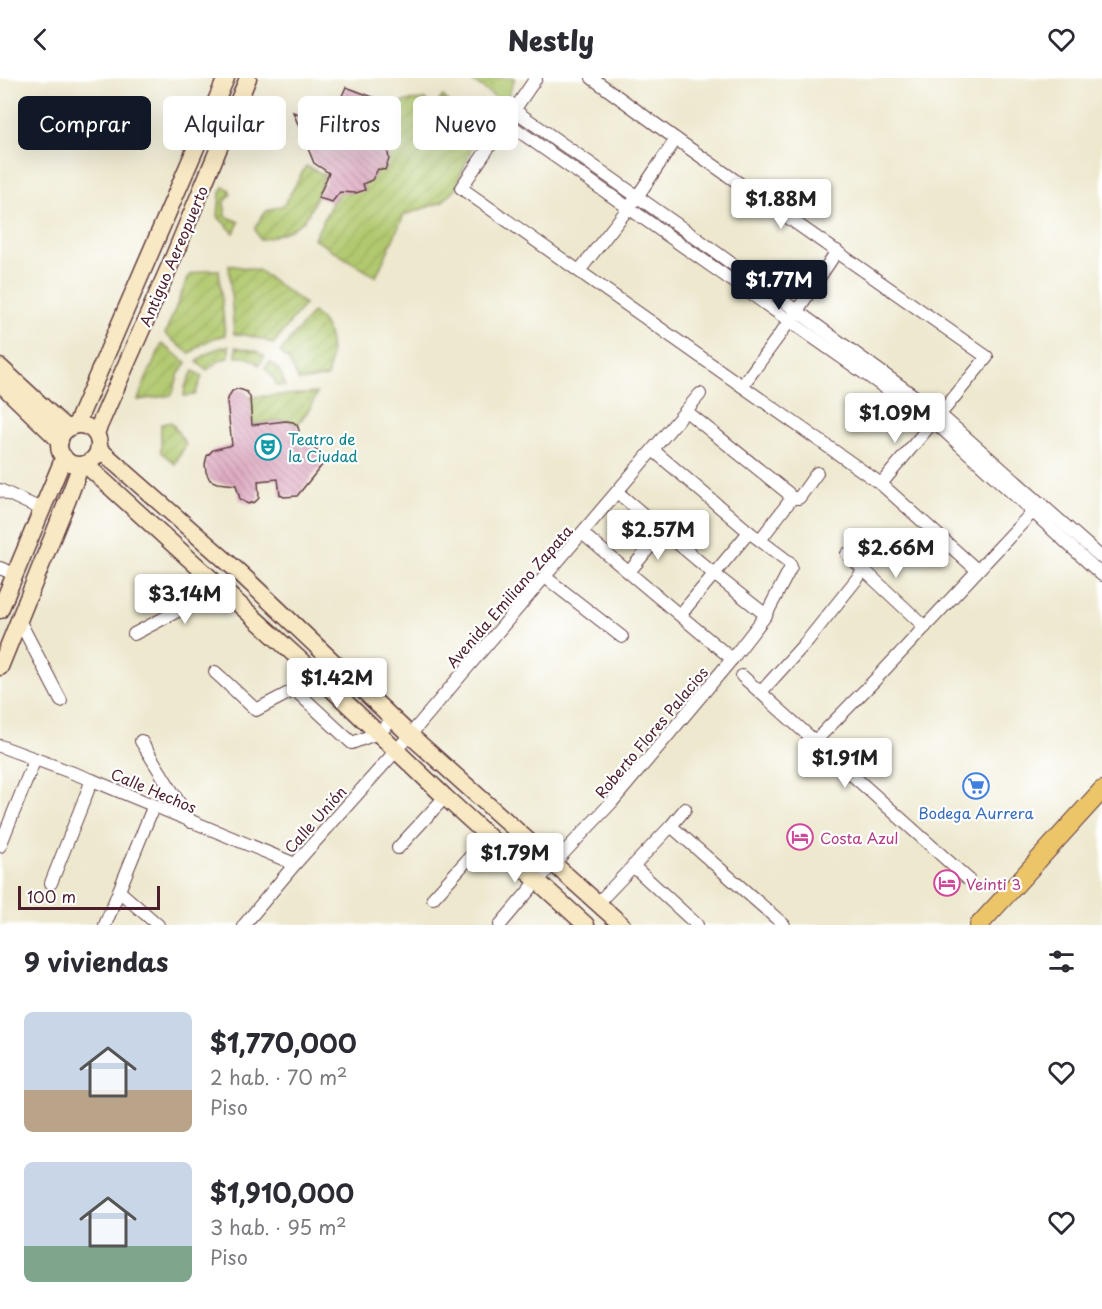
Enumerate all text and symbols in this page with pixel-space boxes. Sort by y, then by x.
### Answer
text: Nestly [508,19,594,60]
icon: back [24,23,57,56]
icon: heart [1045,23,1078,56]
chip: Comprar [18,96,151,150]
chip: Alquilar [163,96,286,150]
chip: Filtros [298,96,401,150]
chip: Nuevo [413,96,518,150]
pin: $1.88M [732,179,830,230]
street label: Antiguo Aereopuerto [133,182,213,330]
text: $1.88M [745,183,817,213]
pin: $1.77M [730,260,828,311]
text: $1.77M [745,264,813,294]
pin: $1.09M [846,393,944,444]
text: $1.09M [859,397,931,427]
place label: Teatro de la Ciudad [288,427,358,467]
theatre icon: Teatro de la Ciudad [253,432,283,462]
pin: $2.57M [609,510,707,561]
text: $2.57M [621,514,695,544]
street label: Avenida Emiliano Zapata [440,519,578,672]
pin: $2.66M [847,528,945,579]
text: $2.66M [858,532,934,562]
pin: $3.14M [136,574,234,625]
text: $3.14M [149,578,221,608]
pin: $1.42M [288,658,386,709]
street label: Roberto Flores Palacios [589,661,713,803]
text: $1.42M [301,662,373,692]
pin: $1.91M [796,738,894,789]
text: $1.91M [812,742,878,772]
street label: Calle Hechos [108,762,201,818]
supermarket icon: Bodega Aurrera [961,771,991,801]
street label: Calle Unión [278,780,352,858]
place label: Bodega Aurrera [918,801,1035,824]
hotel icon: Costa Azul [785,822,815,852]
place label: Costa Azul [820,826,898,849]
pin: $1.79M [466,833,564,884]
text: $1.79M [481,837,549,867]
hotel icon: Veinti 3 [932,868,962,898]
place label: Veinti 3 [966,872,1021,895]
scale bar [18,883,160,910]
text: 100 m [27,884,76,908]
text: 9 viviendas [24,942,169,981]
icon: filters [1045,945,1078,978]
text: $1,770,000 [210,1023,357,1062]
icon: home [72,1036,144,1108]
icon: heart [1045,1056,1078,1089]
text: 2 hab. · 70 m² [210,1062,347,1092]
text: Piso [210,1092,248,1122]
text: $1,910,000 [210,1173,354,1212]
icon: home [72,1186,144,1258]
icon: heart [1045,1206,1078,1239]
text: 3 hab. · 95 m² [210,1212,347,1242]
text: Piso [210,1242,248,1272]

